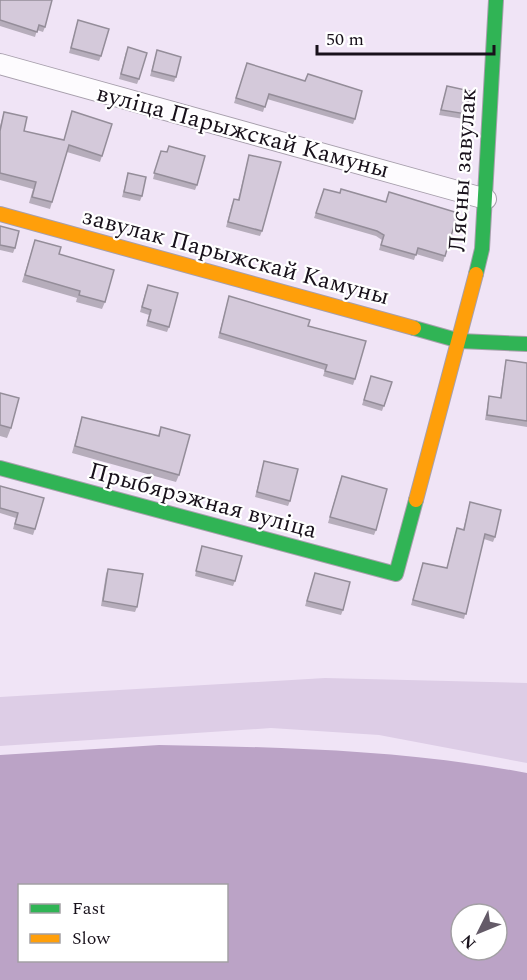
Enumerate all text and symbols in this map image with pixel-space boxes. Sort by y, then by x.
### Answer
scale bar [317,18,494,56]
text: 50 m [326,26,364,53]
street label: вуліца Парыжскай Камуны [92,76,393,188]
street label: Лясны завулак [439,87,487,253]
street label: завулак Парыжскай Камуны [78,199,393,315]
street label: Прыбярэжная вуліца [85,453,321,549]
legend [18,884,228,962]
text: Fast [72,895,105,922]
north arrow [449,902,509,962]
text: Slow [72,925,111,952]
text: N [456,929,482,955]

